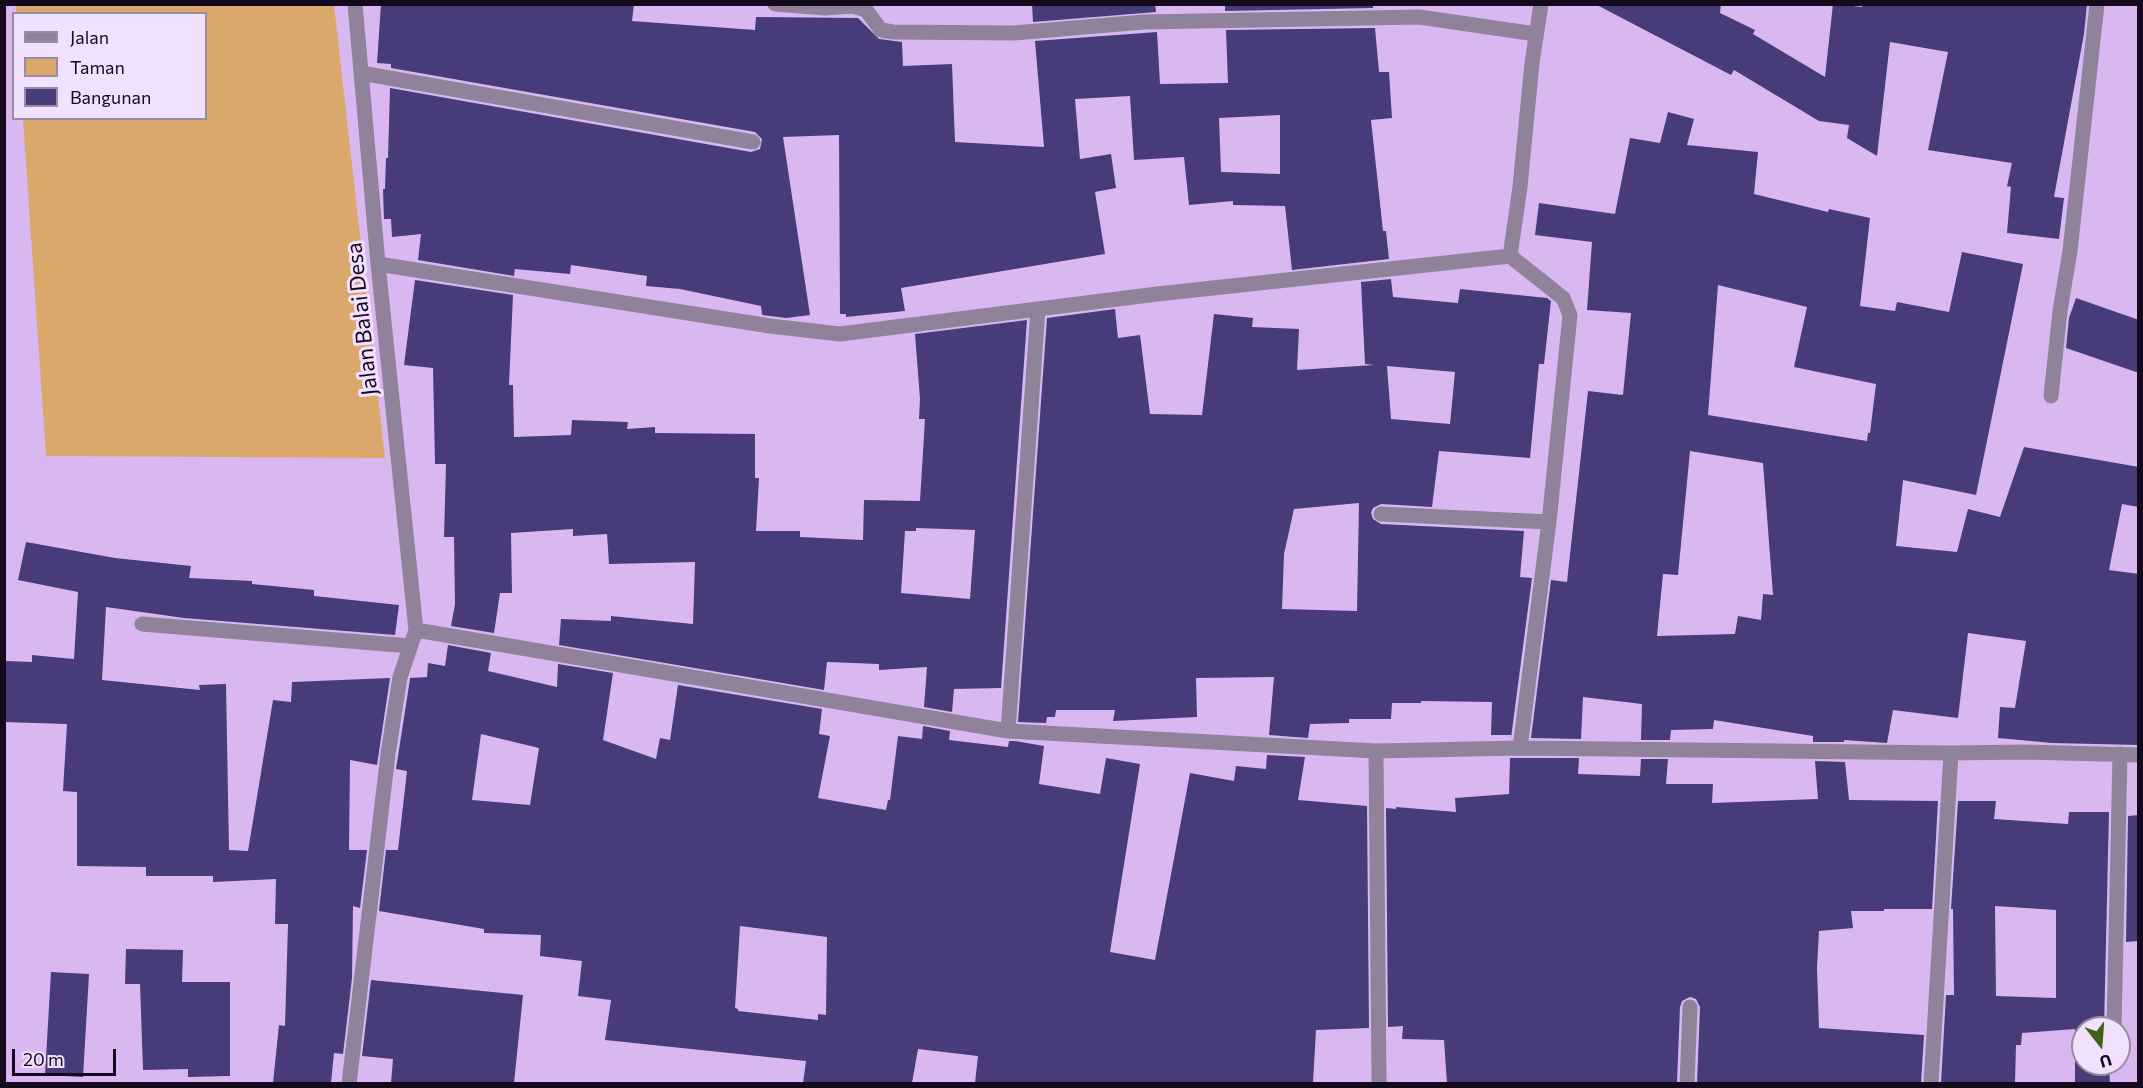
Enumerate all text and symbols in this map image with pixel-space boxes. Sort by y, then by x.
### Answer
legend [12,12,207,120]
text: Jalan [70,26,109,48]
text: Taman [70,56,125,78]
text: Bangunan [70,86,151,108]
street label: Jalan Balai Desa [341,241,383,397]
north arrow [2071,1016,2131,1076]
scale bar [15,1037,118,1075]
text: 20 m [23,1048,64,1070]
text: U [2097,1051,2114,1073]

